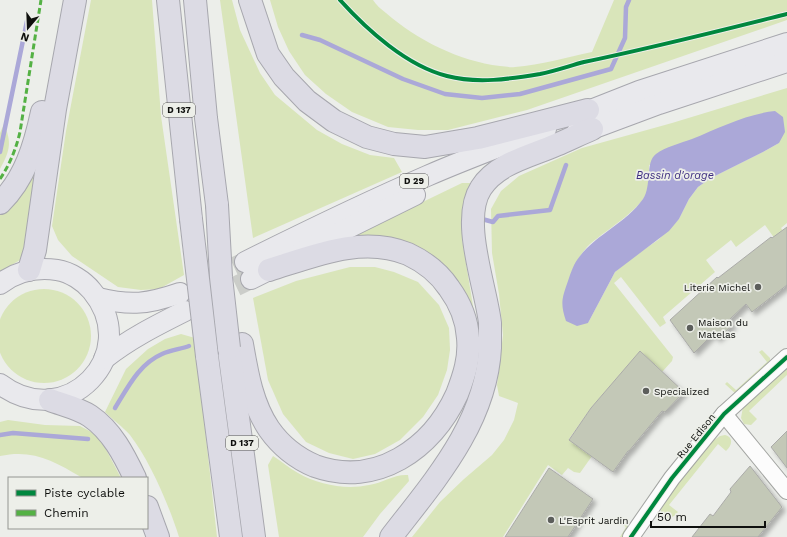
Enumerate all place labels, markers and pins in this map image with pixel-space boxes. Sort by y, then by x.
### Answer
place label: Literie Michel [684,282,750,293]
marker: Literie Michel [753,282,763,292]
place label: Maison du Matelas [698,317,748,340]
marker: Maison du Matelas [685,323,695,333]
marker: Specialized [641,386,651,396]
place label: Specialized [654,386,709,397]
marker: L'Esprit Jardin [546,515,556,525]
place label: L'Esprit Jardin [559,515,628,526]

